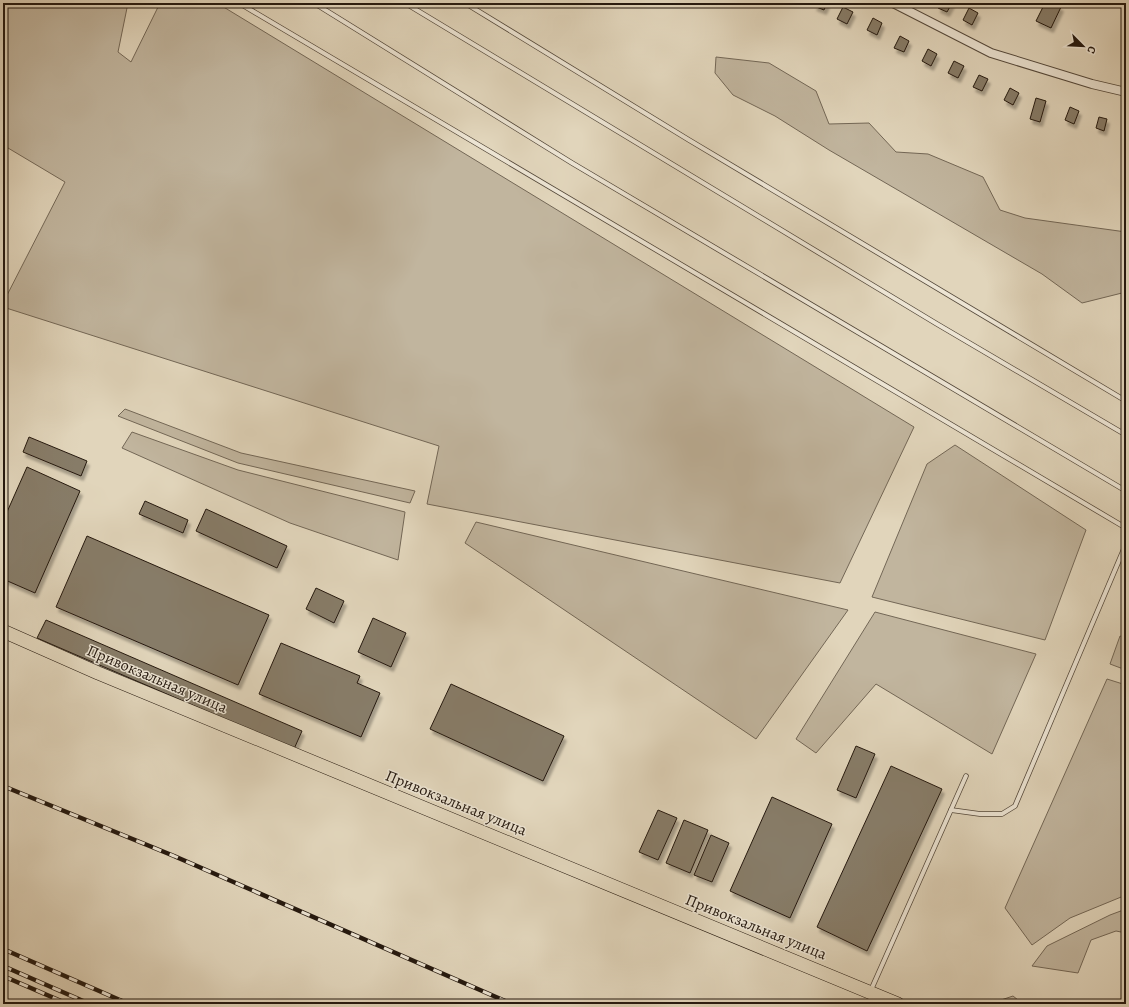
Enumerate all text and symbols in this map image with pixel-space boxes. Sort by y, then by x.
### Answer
north arrow [1063,26,1103,66]
text: С [1083,44,1100,56]
street label: Привокзальная улица [83,639,231,719]
street label: Привокзальная улица [382,765,531,842]
street label: Привокзальная улица [682,889,831,966]

